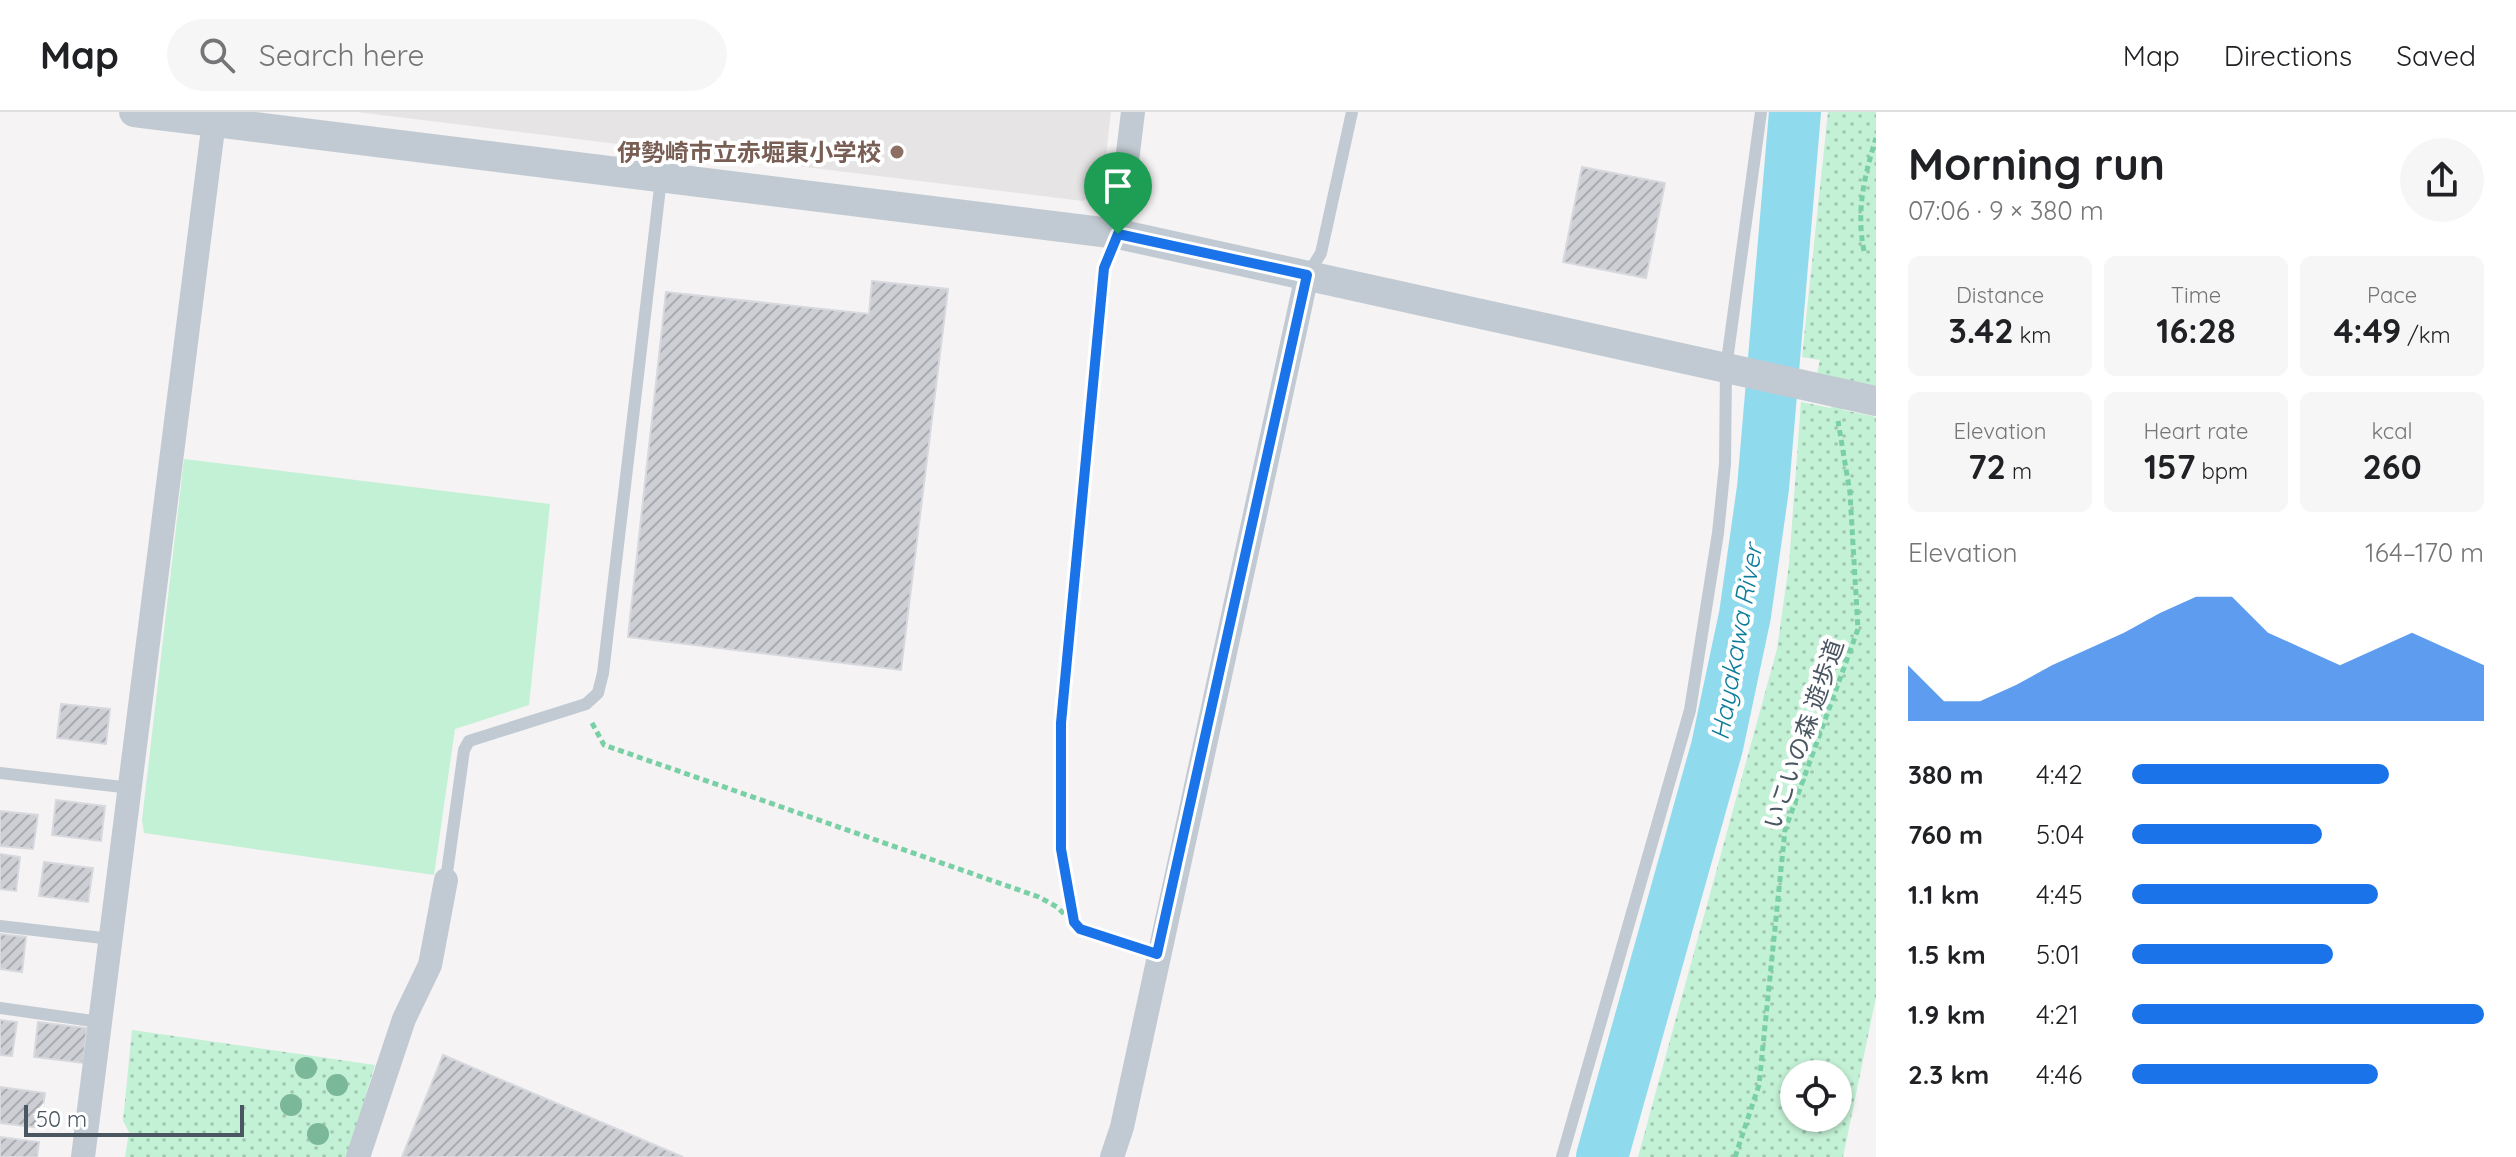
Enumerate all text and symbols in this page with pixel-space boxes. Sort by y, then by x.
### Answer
search box [167,19,727,91]
text: Map [40,31,119,79]
icon: search [195,33,239,77]
text: Search here [259,36,424,74]
text: Map [2123,38,2180,73]
text: Directions [2224,38,2352,73]
text: Saved [2396,38,2476,73]
text: Morning run [1908,136,2165,191]
place label: 伊勢崎市立赤堀東小学校 [617,137,881,167]
button: share [2400,138,2484,222]
marker: 伊勢崎市立赤堀東小学校 [888,143,906,161]
pin [1084,152,1152,234]
icon: arrive [1096,164,1140,208]
text: 07:06 · 9 × 380 m [1908,194,2104,227]
text: Distance [1956,281,2044,309]
text: Time [2171,281,2221,309]
text: Pace [2367,281,2417,309]
text: 3.42 [1949,309,2014,352]
text: 16:28 [2156,309,2236,352]
text: 4:49 [2333,309,2401,352]
text: km [2014,321,2051,349]
text: /km [2401,321,2451,349]
text: Elevation [1954,417,2046,445]
text: Heart rate [2144,417,2248,445]
text: kcal [2371,417,2413,445]
text: 72 [1968,445,2006,488]
text: 157 [2144,445,2195,488]
text: 260 [2362,445,2422,488]
text: m [2006,457,2032,485]
text: bpm [2195,457,2248,485]
text: Elevation [1908,536,2018,569]
text: 164–170 m [2365,536,2484,569]
water label: Hayakawa River [1703,539,1770,742]
street label: いこいの森 遊歩道 [1756,635,1850,833]
text: 380 m [1908,758,1983,791]
text: 4:42 [2036,758,2083,791]
text: 760 m [1908,818,1983,851]
text: 5:04 [2036,818,2084,851]
text: 1.1 km [1908,878,1979,911]
text: 4:45 [2036,878,2083,911]
text: 1.5 km [1908,938,1986,971]
text: 5:01 [2036,938,2080,971]
text: 1.9 km [1908,998,1985,1031]
text: 4:21 [2036,998,2079,1031]
text: 2.3 km [1908,1058,1989,1091]
text: 4:46 [2036,1058,2082,1091]
map controls [1780,1060,1852,1132]
button: locate [1780,1060,1852,1132]
scale bar [24,1101,244,1137]
text: 50 m [36,1105,87,1133]

